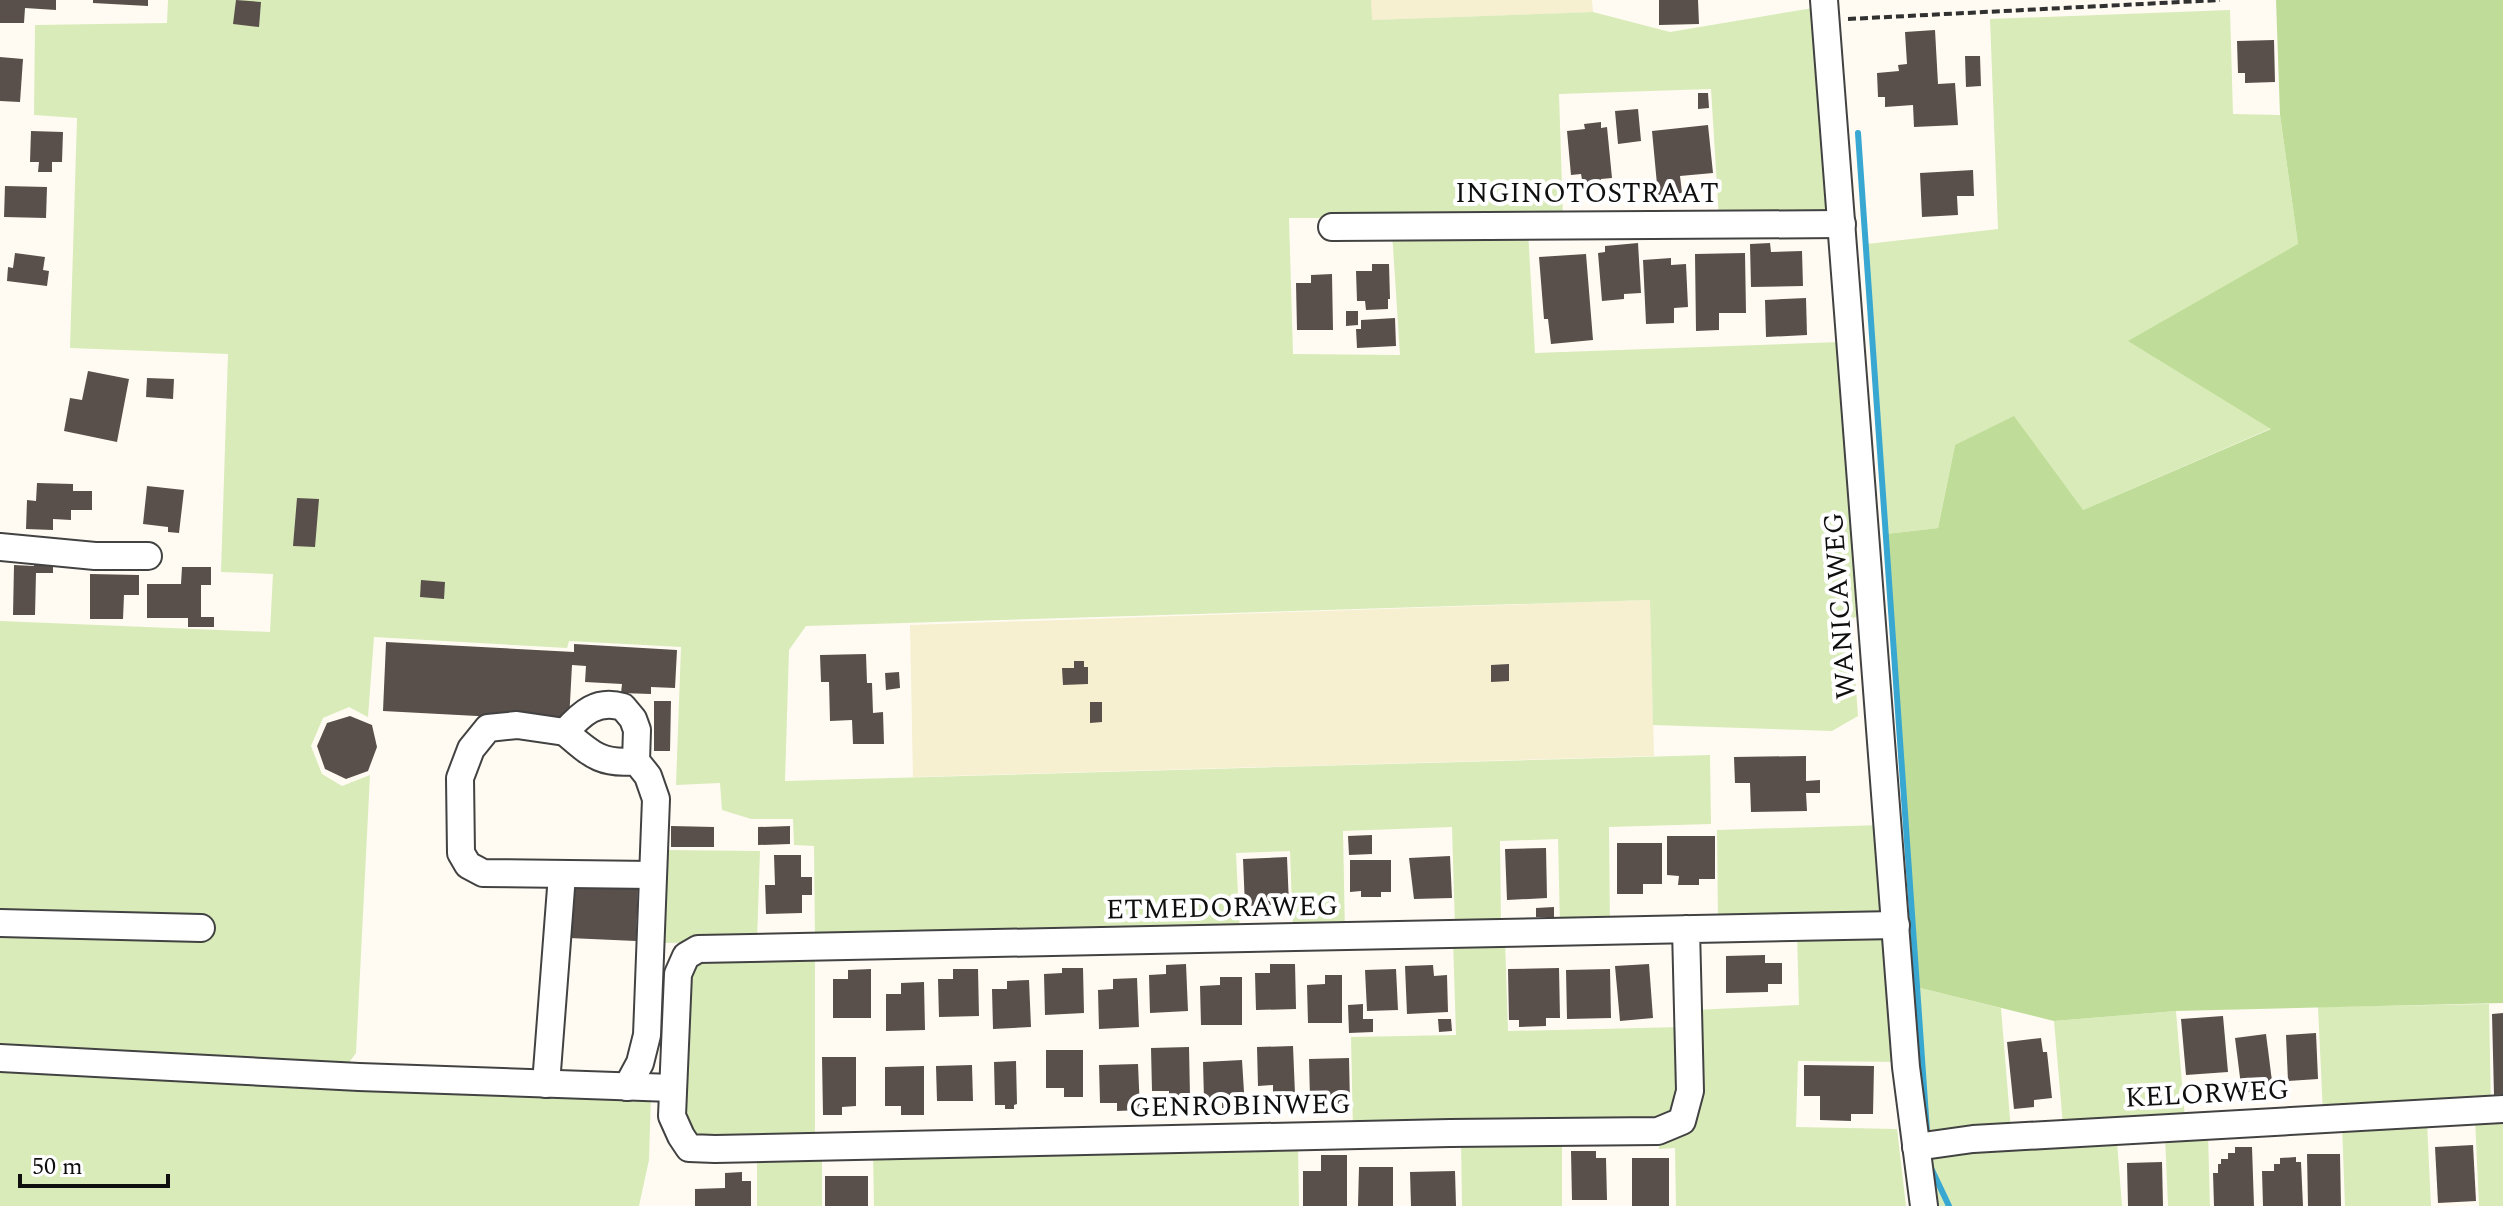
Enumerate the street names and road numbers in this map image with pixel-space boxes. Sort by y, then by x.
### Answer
street label: INGINOTOSTRAAT [1455,172,1719,215]
street label: WANICAWEG [1812,511,1868,701]
street label: ETMEDORAWEG [1105,884,1339,932]
street label: KELORWEG [2124,1068,2290,1120]
street label: GENROBINWEG [1129,1083,1351,1129]

